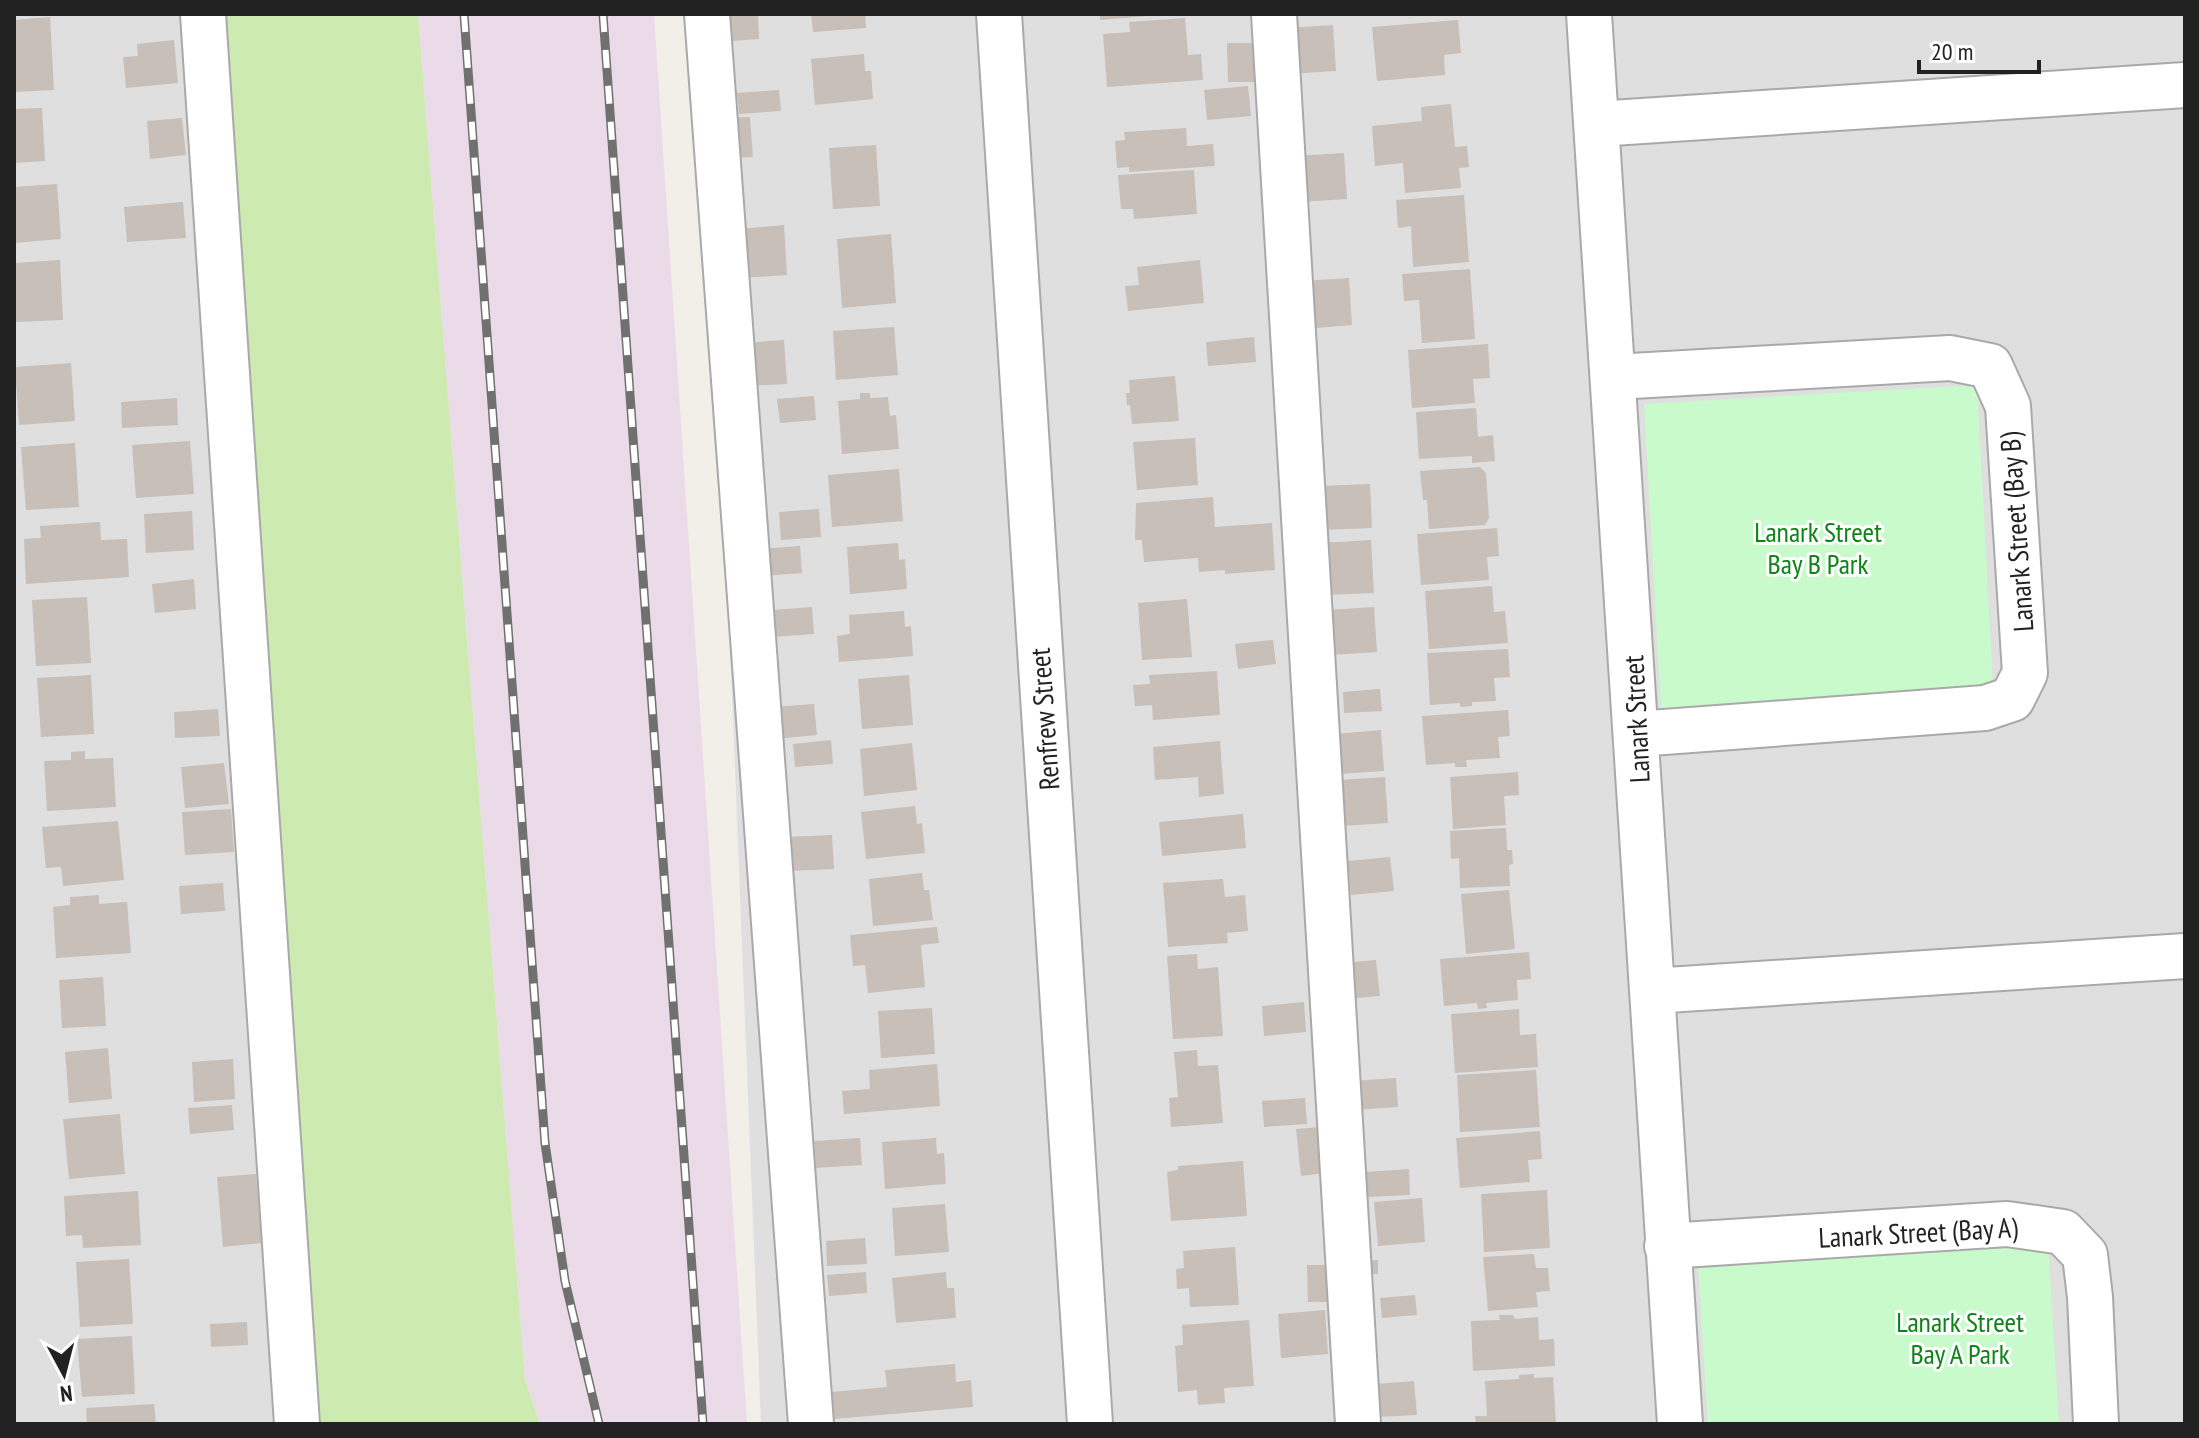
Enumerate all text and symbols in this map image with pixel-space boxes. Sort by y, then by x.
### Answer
scale bar [1919,24,2039,74]
text: 20 m [1931,36,1973,67]
street label: Lanark Street (Bay B) [1991,431,2041,633]
park label: Lanark Street Bay B Park [1754,513,1882,582]
street label: Renfrew Street [1021,646,1067,791]
street label: Lanark Street [1614,654,1658,784]
street label: Lanark Street (Bay A) [1818,1208,2019,1256]
park label: Lanark Street Bay A Park [1896,1303,2024,1372]
north arrow [24,1334,104,1414]
text: N [59,1379,74,1408]

